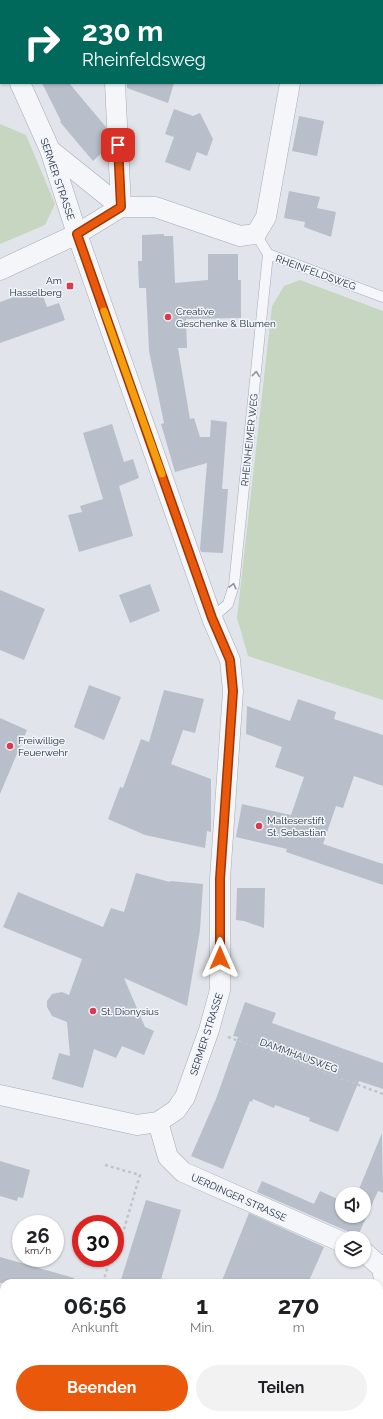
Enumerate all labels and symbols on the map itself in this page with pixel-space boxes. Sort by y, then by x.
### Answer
pin [101,128,135,162]
street label: SERMER STRASSE [38,137,77,222]
street label: RHEINFELDSWEG [274,253,357,292]
place label: Am Hasselberg [9,275,62,298]
marker: Am Hasselberg [65,281,75,291]
place label: Creative Geschenke & Blumen [176,306,276,329]
marker: Creative Geschenke & Blumen [163,312,173,322]
one-way arrow [251,371,260,377]
street label: RHEINHEIMER WEG [239,393,260,487]
one-way arrow [228,583,236,590]
place label: Freiwillige Feuerwehr [18,735,68,758]
marker: Freiwillige Feuerwehr [5,741,15,751]
place label: Malteserstift St. Sebastian [267,815,326,838]
marker: Malteserstift St. Sebastian [254,821,264,831]
position arrow [199,937,241,979]
street label: SERMER STRASSE [188,991,225,1077]
marker: St. Dionysius [88,1006,98,1016]
place label: St. Dionysius [101,1006,159,1017]
street label: DAMMHAUSWEG [258,1036,339,1075]
street label: UERDINGER STRASSE [189,1171,288,1224]
speed limit sign: 30 [72,1215,124,1267]

